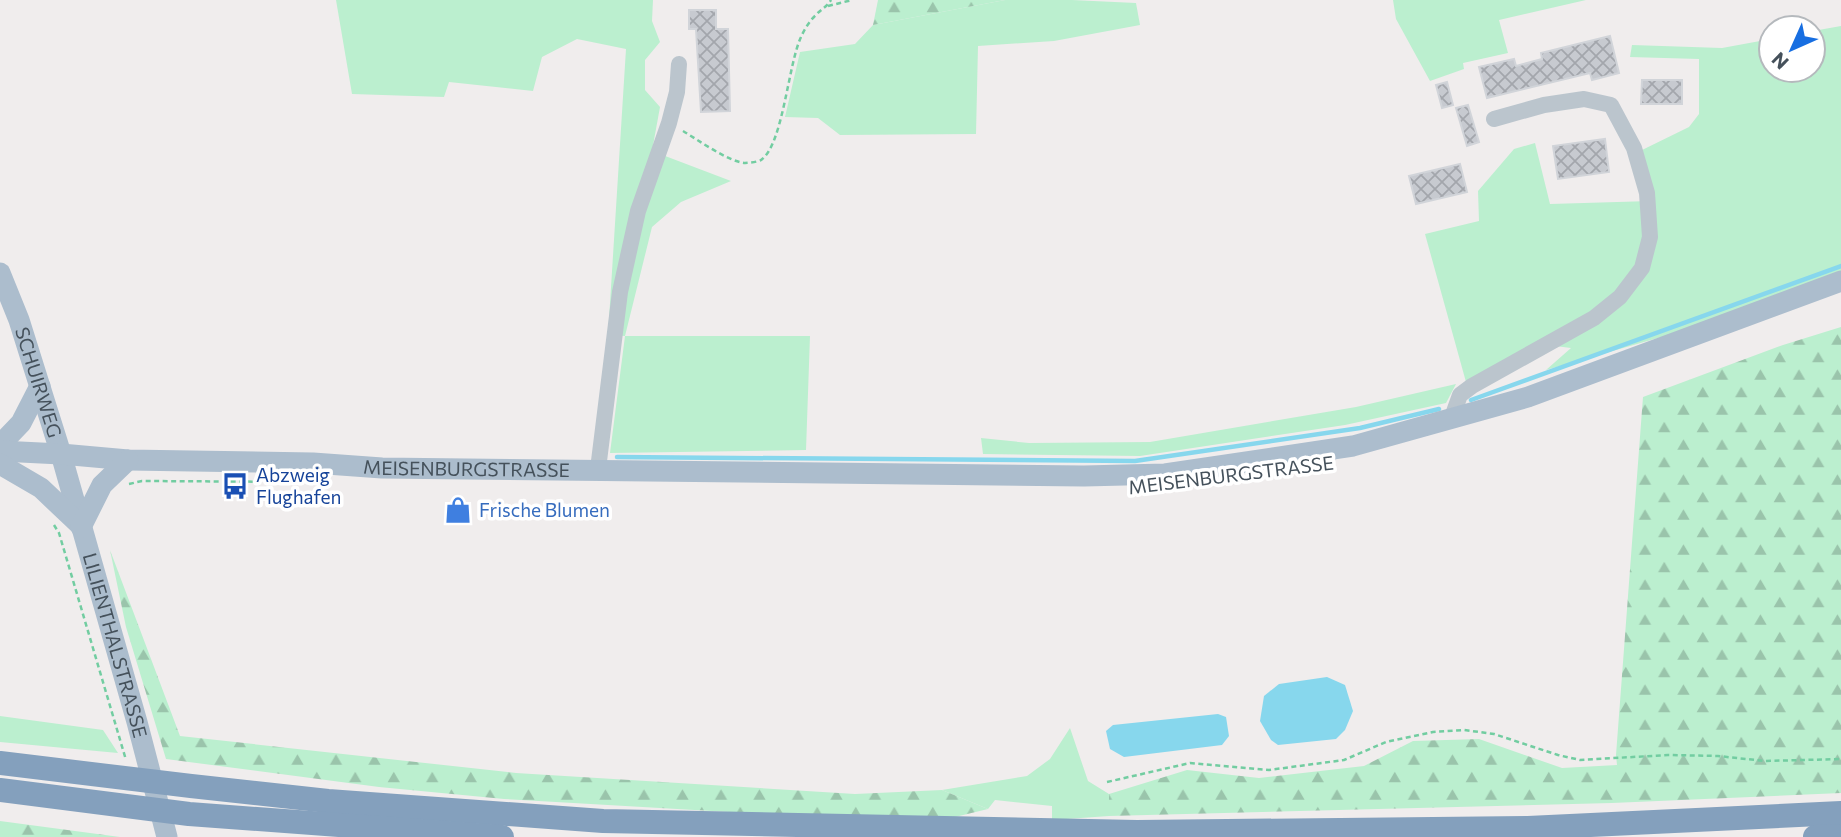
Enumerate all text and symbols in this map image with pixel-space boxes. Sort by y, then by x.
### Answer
north arrow [1757,14,1827,84]
text: N [1766,48,1793,75]
street label: SCHUIRWEG [11,324,67,440]
street label: MEISENBURGSTRASSE [1127,451,1335,499]
street label: MEISENBURGSTRASSE [362,455,570,481]
place label: Abzweig Flughafen [256,463,341,508]
bus stop icon: Abzweig Flughafen [220,471,250,501]
shop icon: Frische Blumen [443,495,473,525]
place label: Frische Blumen [479,498,610,521]
street label: LILIENTHALSTRASSE [79,550,153,740]

